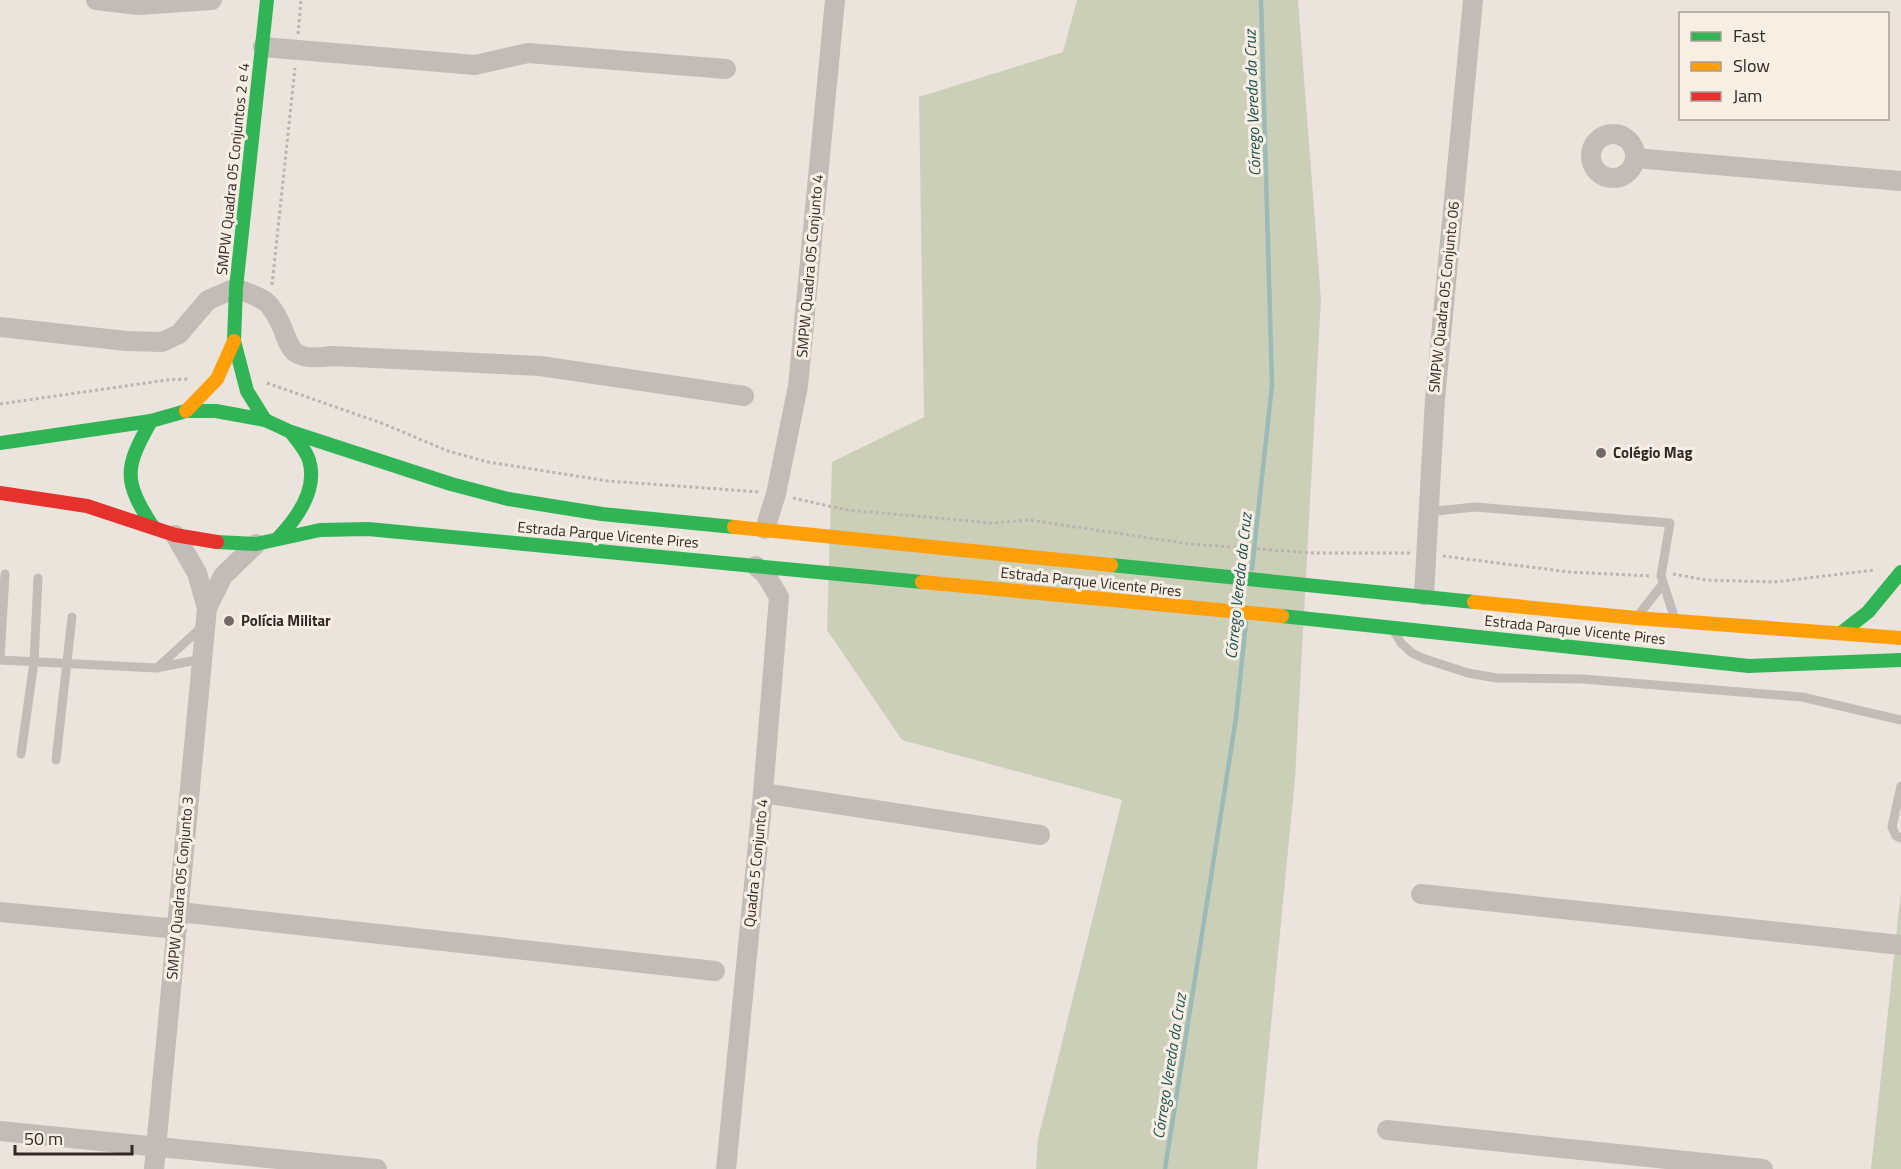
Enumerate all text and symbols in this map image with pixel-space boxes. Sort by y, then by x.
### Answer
legend [1679,12,1889,120]
text: Fast [1733,22,1766,49]
water label: Córrego Vereda da Cruz [1237,28,1267,177]
text: Slow [1733,52,1770,79]
street label: SMPW Quadra 05 Conjuntos 2 e 4 [210,62,255,276]
text: Jam [1733,82,1762,109]
street label: SMPW Quadra 05 Conjunto 4 [790,173,829,358]
street label: SMPW Quadra 05 Conjunto 06 [1422,200,1465,394]
place label: Colégio Mag [1613,441,1692,464]
marker: Colégio Mag [1594,446,1608,460]
water label: Córrego Vereda da Cruz [1218,511,1258,660]
street label: Estrada Parque Vicente Pires [516,515,700,554]
street label: Estrada Parque Vicente Pires [999,561,1183,602]
place label: Polícia Militar [241,609,331,632]
street label: Estrada Parque Vicente Pires [1483,609,1667,650]
marker: Polícia Militar [222,614,236,628]
street label: SMPW Quadra 05 Conjunto 3 [160,795,199,980]
street label: Quadra 5 Conjunto 4 [737,798,774,928]
water label: Córrego Vereda da Cruz [1146,990,1193,1140]
scale bar [15,1118,132,1156]
text: 50 m [24,1125,63,1152]

